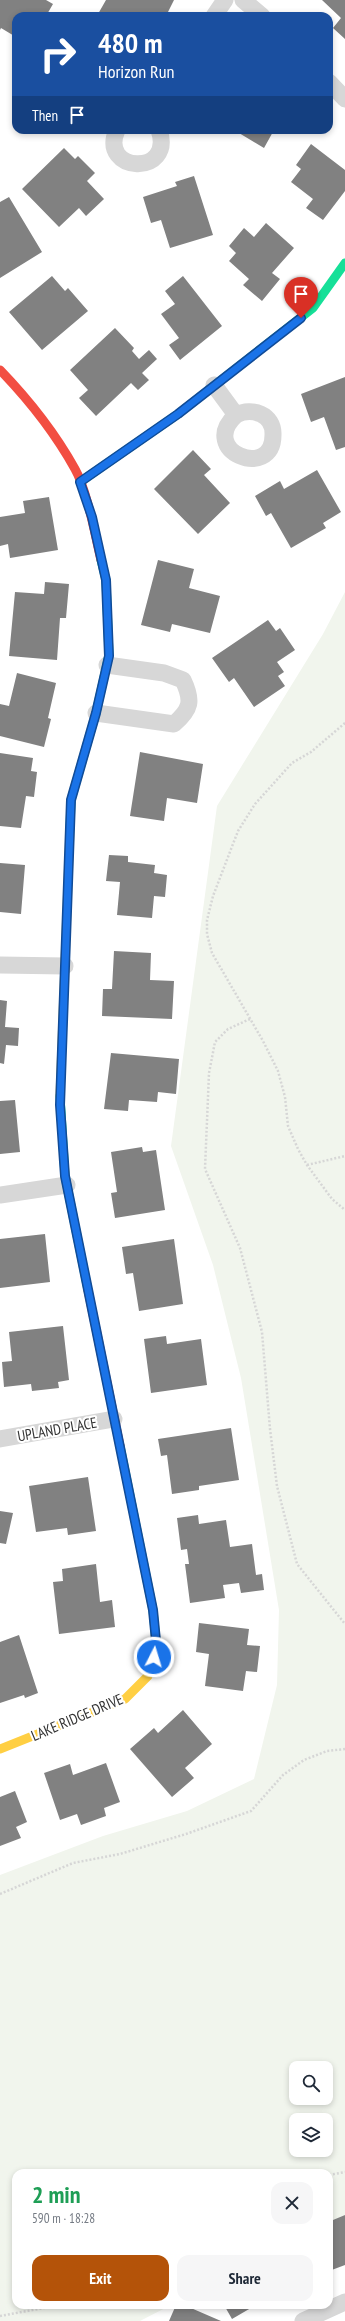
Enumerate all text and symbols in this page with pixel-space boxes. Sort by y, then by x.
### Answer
text: 480 m [98,24,162,61]
icon: right [32,28,84,80]
text: Horizon Run [98,60,174,83]
icon: arrive [66,104,88,126]
text: Then [32,106,58,125]
pin [284,277,318,318]
icon: arrive [290,283,312,305]
street label: UPLAND PLACE [16,1413,98,1445]
position arrow [133,1636,175,1678]
street label: LAKE RIDGE DRIVE [28,1689,126,1745]
map controls [289,2061,333,2157]
button: search [289,2061,333,2105]
button: layers [289,2113,333,2157]
text: 2 min [32,2179,80,2210]
button: close [271,2182,313,2224]
text: 590 m · 18:28 [32,2210,95,2227]
button: Exit [32,2255,169,2301]
button: Share [177,2255,313,2301]

